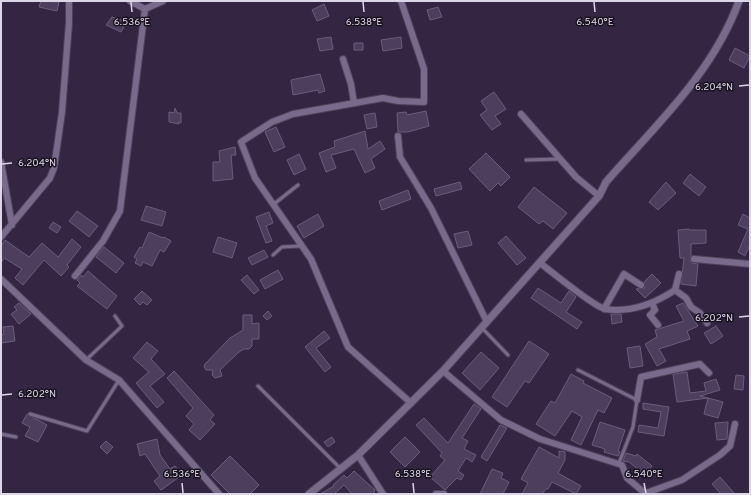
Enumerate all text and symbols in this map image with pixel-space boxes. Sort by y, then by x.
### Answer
text: 6.536°E [114,16,150,29]
text: 6.538°E [346,16,382,29]
text: 6.540°E [576,16,614,29]
text: 6.204°N [695,81,733,94]
text: 6.204°N [18,157,56,170]
text: 6.202°N [695,312,733,325]
text: 6.202°N [18,388,56,401]
text: 6.536°E [164,468,200,481]
text: 6.538°E [395,468,431,481]
text: 6.540°E [625,468,663,481]

